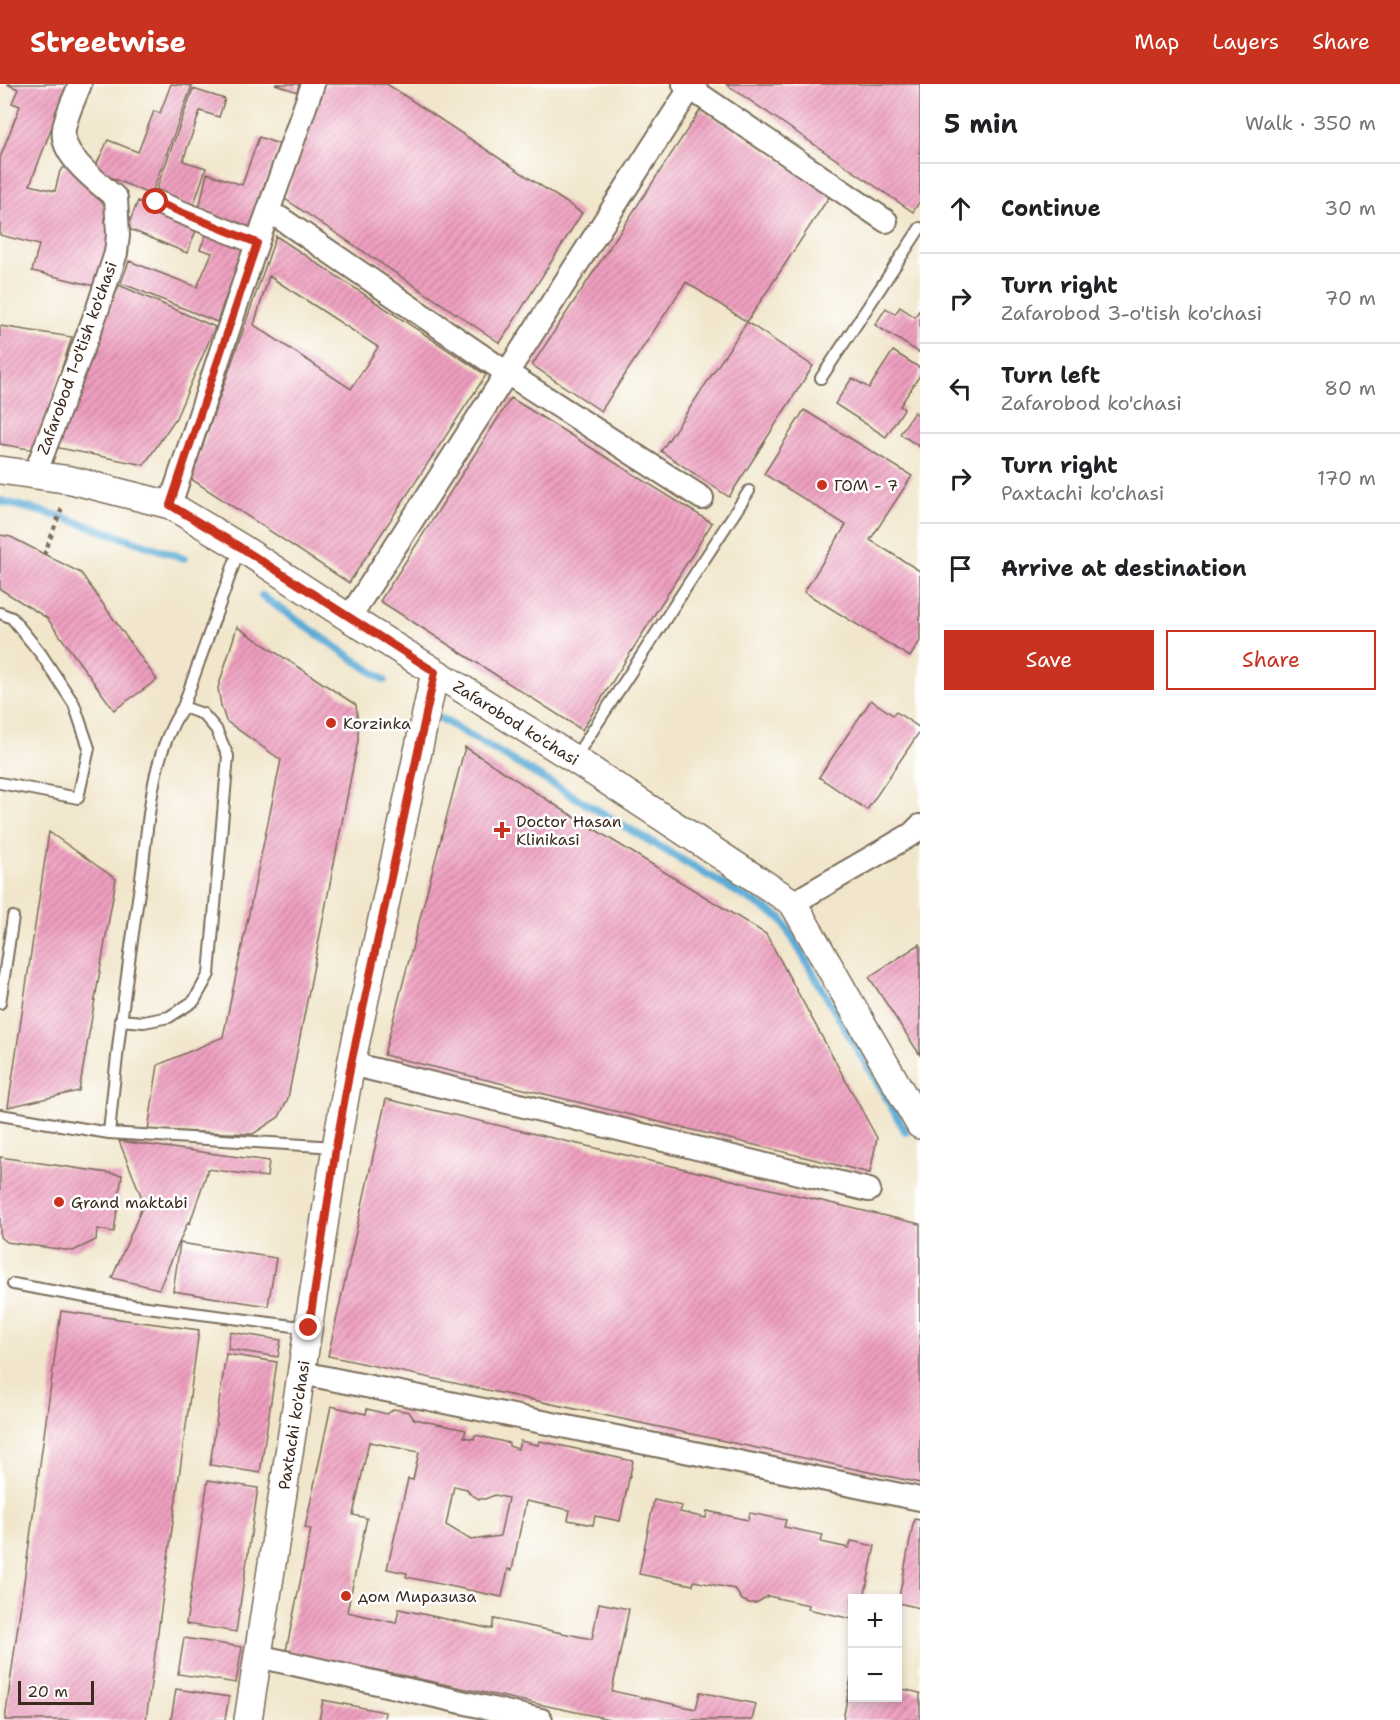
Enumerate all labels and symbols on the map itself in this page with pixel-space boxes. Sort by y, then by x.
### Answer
route start [142,188,168,214]
street label: Zafarobod 1-o'tish ko'chasi [32,259,122,457]
place label: ГОМ - 7 [834,475,898,496]
marker: ГОМ - 7 [815,478,829,492]
street label: Zafarobod ko'chasi [449,676,583,770]
place label: Korzinka [343,713,411,734]
marker: Korzinka [324,716,338,730]
place label: Doctor Hasan Klinikasi [516,811,622,850]
marker: Doctor Hasan Klinikasi [493,821,511,839]
place label: Grand maktabi [71,1192,188,1213]
marker: Grand maktabi [52,1195,66,1209]
route end [295,1314,321,1340]
street label: Paxtachi ko'chasi [273,1359,315,1491]
place label: дом Миразиза [358,1586,477,1607]
marker: дом Миразиза [339,1589,353,1603]
scale bar [18,1678,94,1706]

